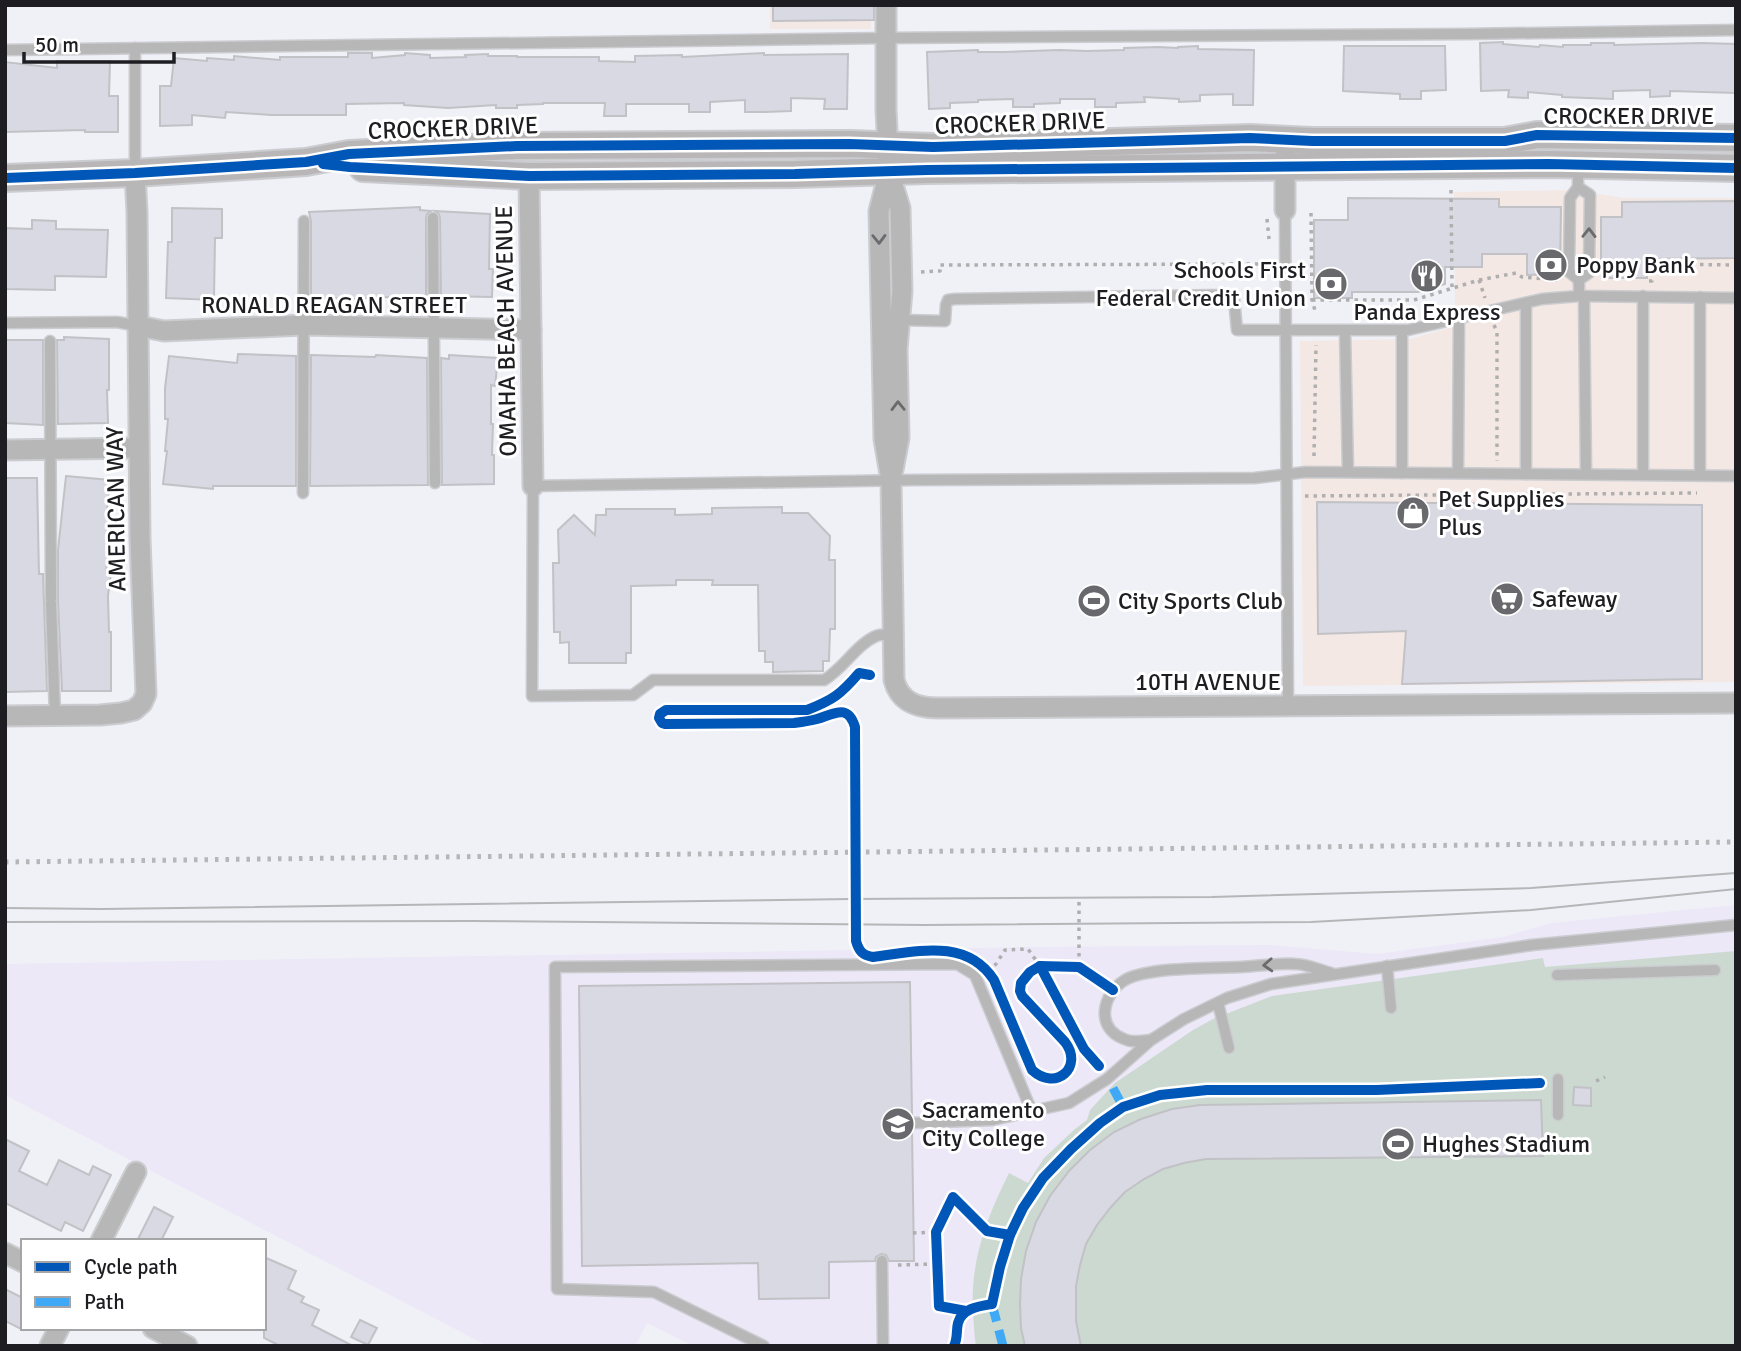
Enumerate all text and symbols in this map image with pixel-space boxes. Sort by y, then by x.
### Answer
scale bar [24,21,175,65]
text: 50 m [35,32,79,58]
street label: CROCKER DRIVE [1544,101,1714,131]
street label: CROCKER DRIVE [934,105,1106,141]
street label: CROCKER DRIVE [367,110,539,146]
street label: OMAHA BEACH AVENUE [489,205,523,457]
one-way arrow [1582,227,1597,238]
one-way arrow [872,233,887,244]
bank icon: Poppy Bank [1532,246,1570,284]
place label: Poppy Bank [1576,250,1695,280]
place label: Schools First Federal Credit Union [1095,255,1306,313]
restaurant icon: Panda Express [1408,257,1446,295]
bank icon: Schools First Federal Credit Union [1312,265,1350,303]
street label: RONALD REAGAN STREET [201,290,467,320]
place label: Panda Express [1353,297,1501,327]
one-way arrow [891,400,906,411]
street label: AMERICAN WAY [100,426,132,592]
place label: Pet Supplies Plus [1438,484,1565,542]
shop icon: Pet Supplies Plus [1394,494,1432,532]
supermarket icon: Safeway [1488,580,1526,618]
sports icon: City Sports Club [1075,582,1113,620]
place label: Safeway [1532,584,1617,614]
place label: City Sports Club [1118,586,1283,616]
street label: 10TH AVENUE [1135,667,1281,697]
one-way arrow [1262,958,1273,973]
place label: Sacramento City College [922,1095,1045,1153]
school or university icon: Sacramento City College [879,1105,917,1143]
sports icon: Hughes Stadium [1379,1125,1417,1163]
place label: Hughes Stadium [1422,1129,1590,1159]
legend [21,1239,266,1330]
text: Cycle path [84,1254,178,1280]
text: Path [84,1289,125,1315]

